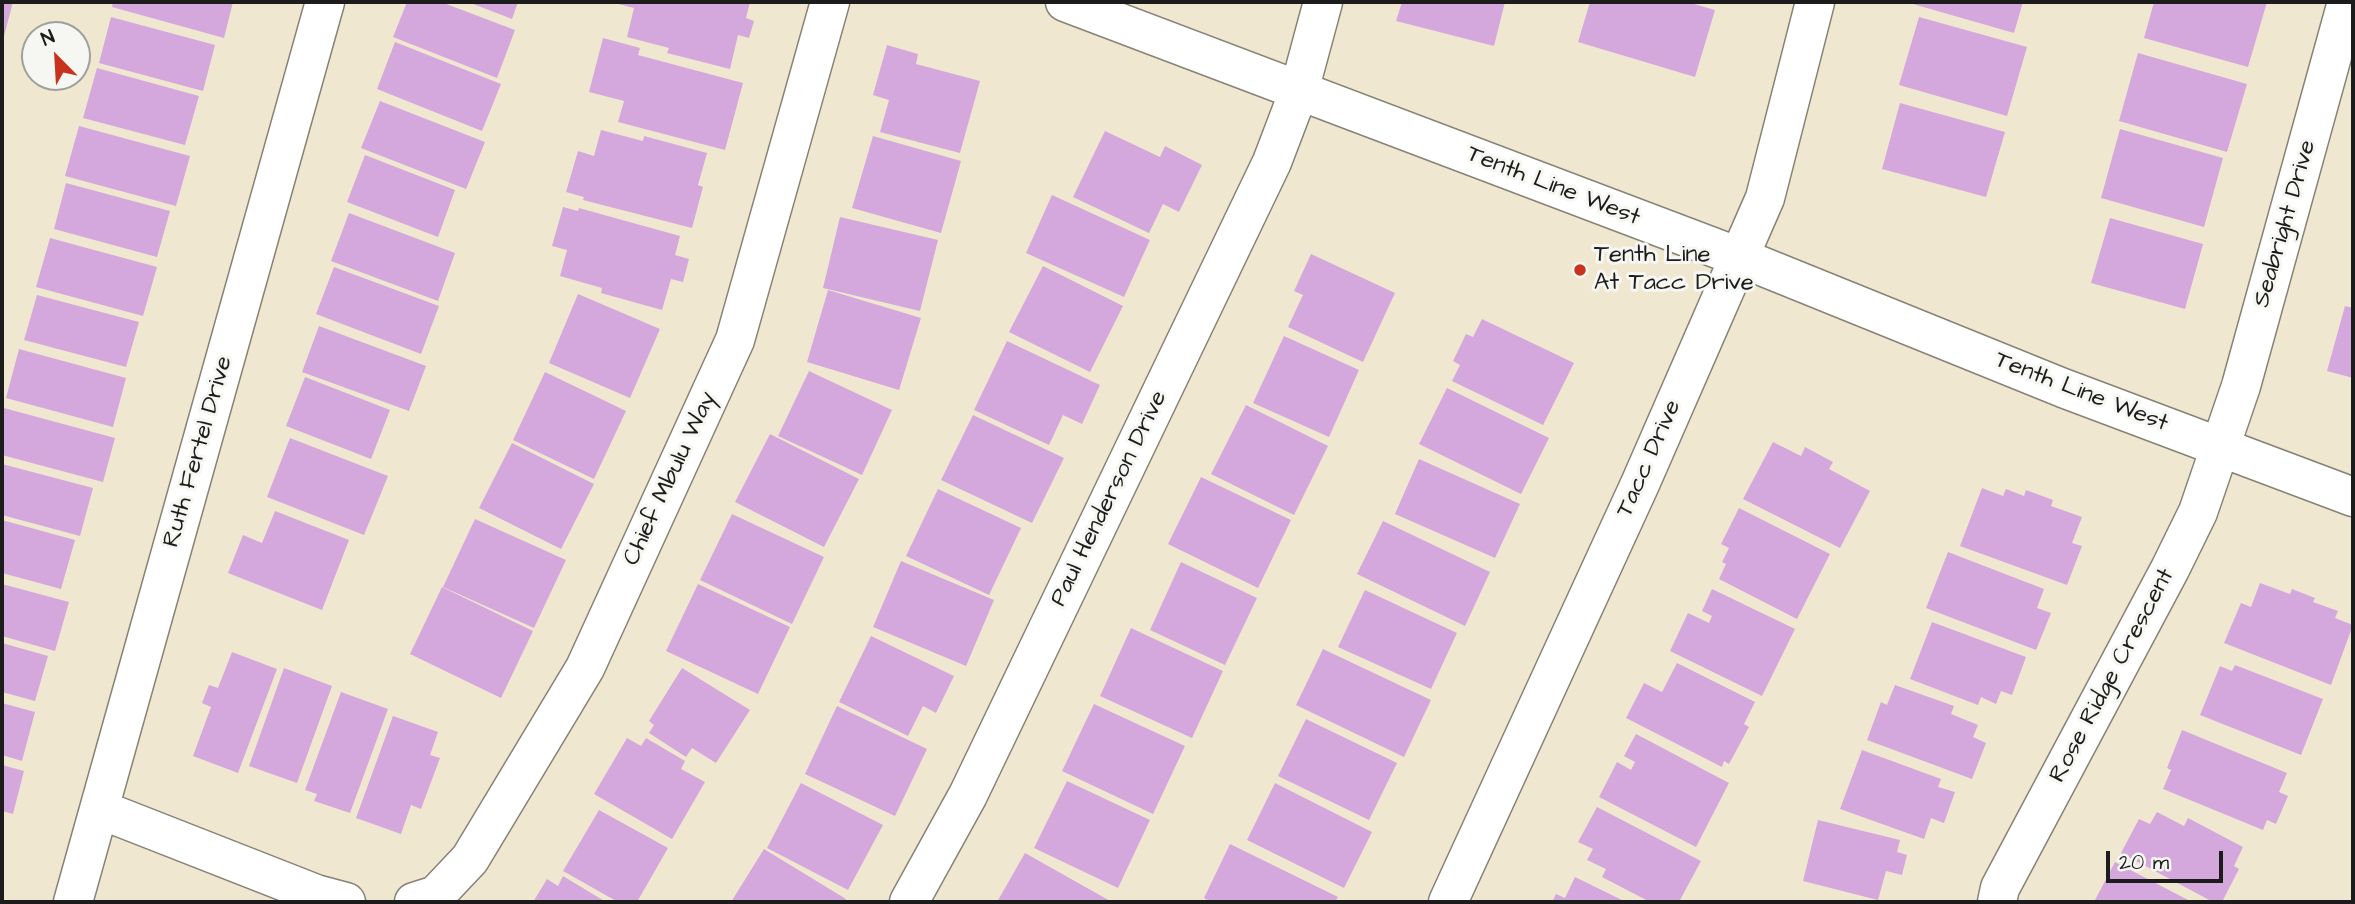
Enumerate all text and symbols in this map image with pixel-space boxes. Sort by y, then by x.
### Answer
north arrow [21,21,91,91]
text: N [37,23,59,53]
street label: Seabright Drive [2248,137,2324,311]
street label: Tenth Line West [1462,141,1644,233]
place label: Tenth Line At Tacc Drive [1594,242,1754,298]
marker: Tenth Line At Tacc Drive [1572,262,1588,278]
street label: Tenth Line West [1990,347,2172,439]
street label: Ruth Fertel Drive [158,353,240,551]
street label: Paul Henderson Drive [1045,387,1175,611]
street label: Chief Mbulu Way [618,388,724,570]
street label: Tacc Drive [1611,396,1689,522]
street label: Rose Ridge Crescent [2044,564,2182,788]
scale bar [2110,838,2227,882]
text: 20 m [2119,848,2169,877]

